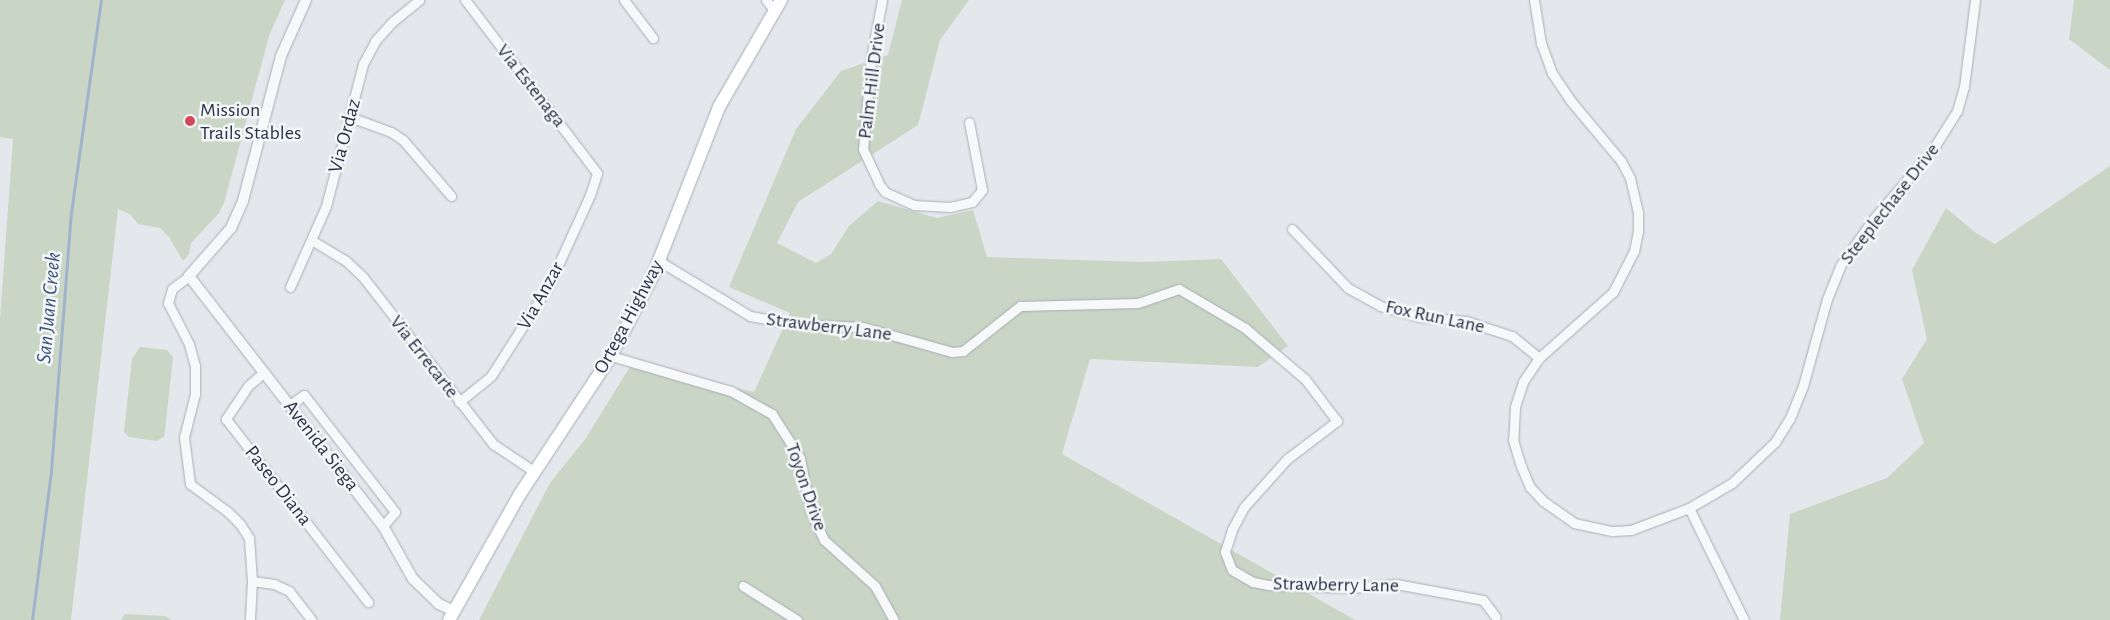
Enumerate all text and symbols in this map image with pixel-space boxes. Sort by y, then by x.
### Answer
street label: Palm Hill Drive [853,22,891,140]
street label: Via Estenaga [491,39,571,133]
street label: Via Ordaz [324,96,366,176]
place label: Mission Trails Stables [200,98,301,145]
marker: Mission Trails Stables [184,115,196,127]
street label: Steeplechase Drive [1835,139,1945,269]
water label: San Juan Creek [32,251,66,365]
street label: Ortega Highway [589,256,669,378]
street label: Via Anzar [513,258,569,334]
street label: Fox Run Lane [1383,295,1487,339]
street label: Strawberry Lane [765,307,893,347]
street label: Via Errecarte [384,311,464,403]
street label: Avenida Siega [278,396,364,496]
street label: Toyon Drive [780,440,832,534]
street label: Paseo Diana [239,441,317,531]
street label: Strawberry Lane [1273,572,1399,598]

